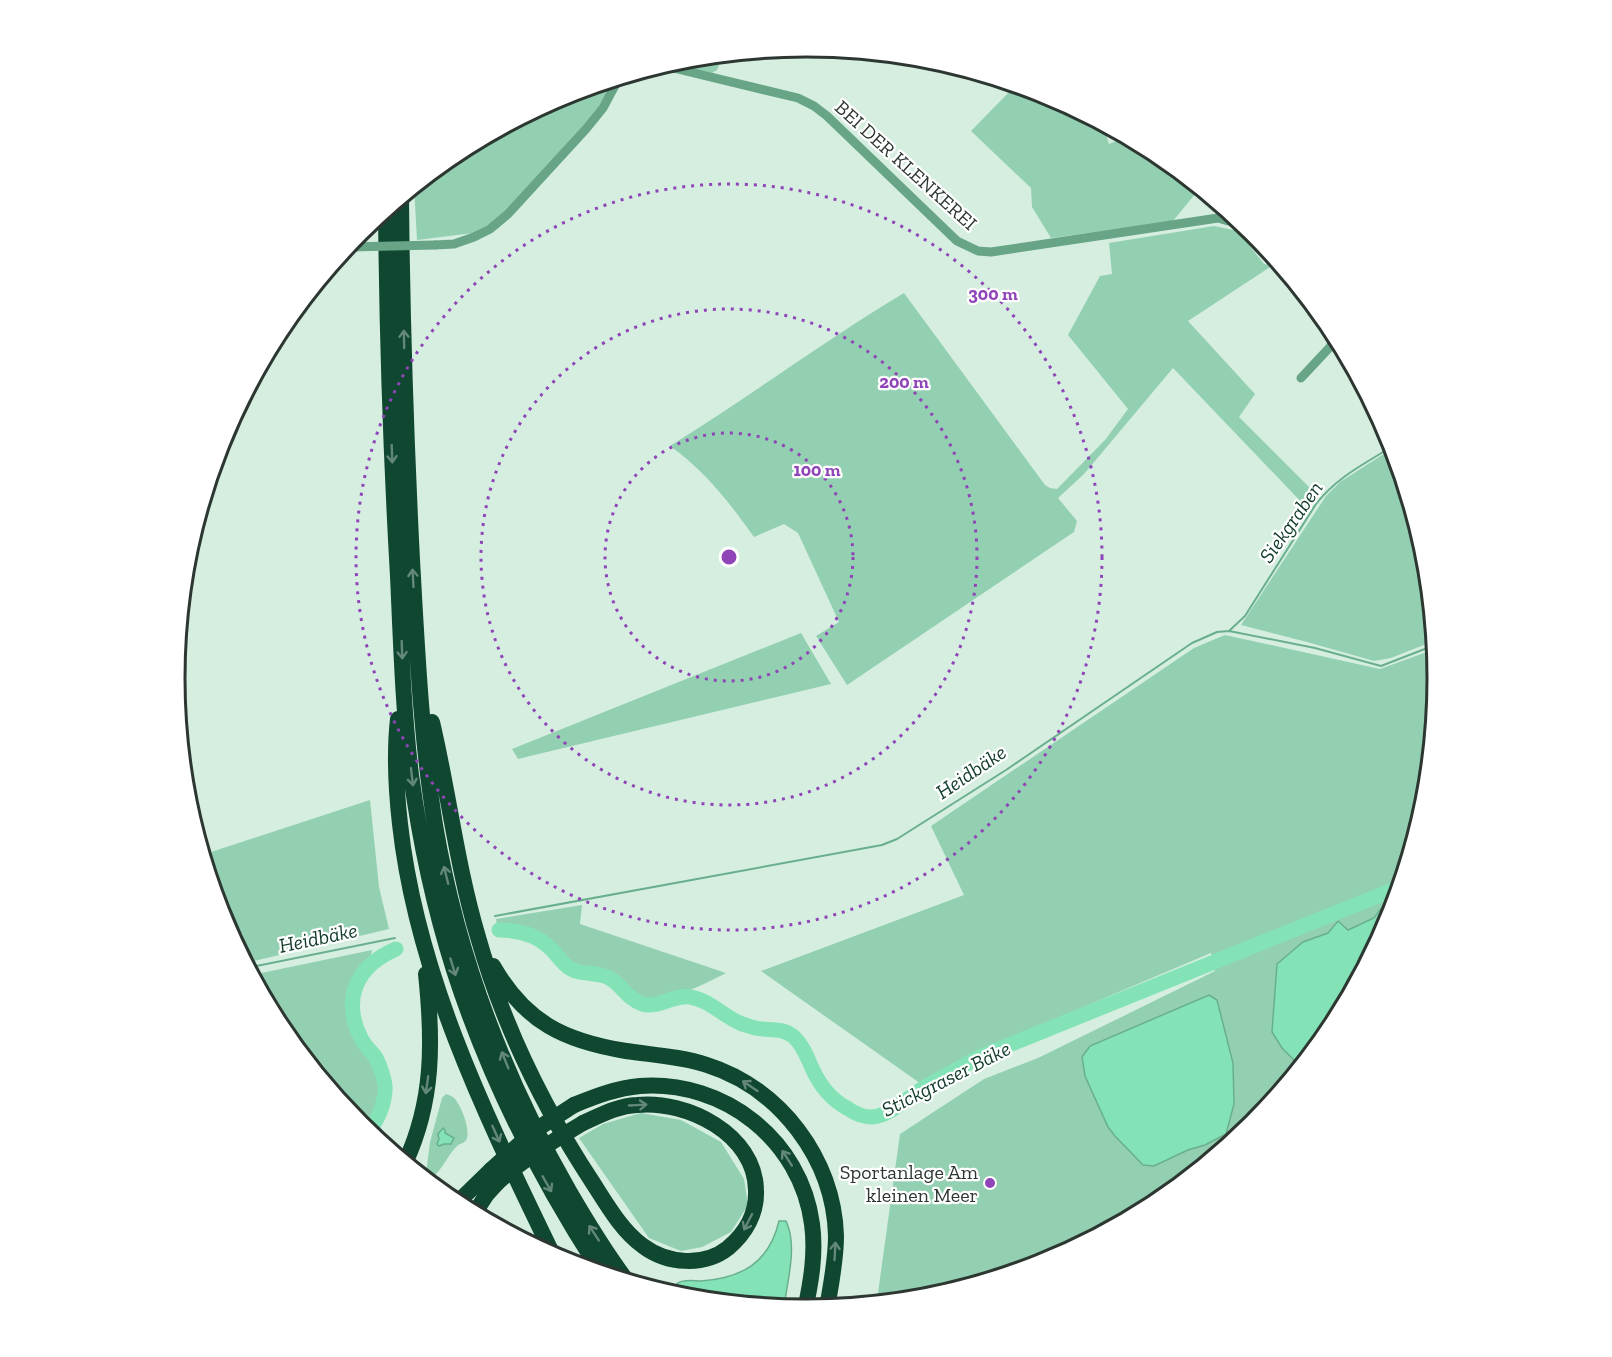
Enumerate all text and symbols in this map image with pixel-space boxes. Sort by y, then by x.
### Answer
street label: BEI DER KLENKEREI [830,95,982,235]
text: 300 m [968,283,1018,305]
one-way arrow [398,330,410,350]
text: 200 m [879,371,929,393]
one-way arrow [387,444,398,464]
text: 100 m [793,459,841,481]
water label: Siekgraben [1253,476,1328,567]
centre of rings [719,547,739,567]
one-way arrow [408,568,419,588]
one-way arrow [396,640,407,660]
water label: Heidbäke [931,739,1011,804]
one-way arrow [406,766,417,786]
one-way arrow [439,865,451,884]
water label: Heidbäke [276,917,359,958]
one-way arrow [449,957,460,976]
water label: Stickgraser Bäke [877,1035,1014,1122]
one-way arrow [499,1051,510,1070]
one-way arrow [422,1075,433,1095]
one-way arrow [741,1079,758,1092]
one-way arrow [628,1100,648,1111]
one-way arrow [491,1124,502,1143]
one-way arrow [781,1151,793,1167]
place label: Sportanlage Am kleinen Meer [840,1160,979,1207]
one-way arrow [541,1175,553,1192]
marker: Sportanlage Am kleinen Meer [983,1176,997,1190]
one-way arrow [742,1213,754,1231]
one-way arrow [588,1225,600,1242]
one-way arrow [830,1241,841,1261]

